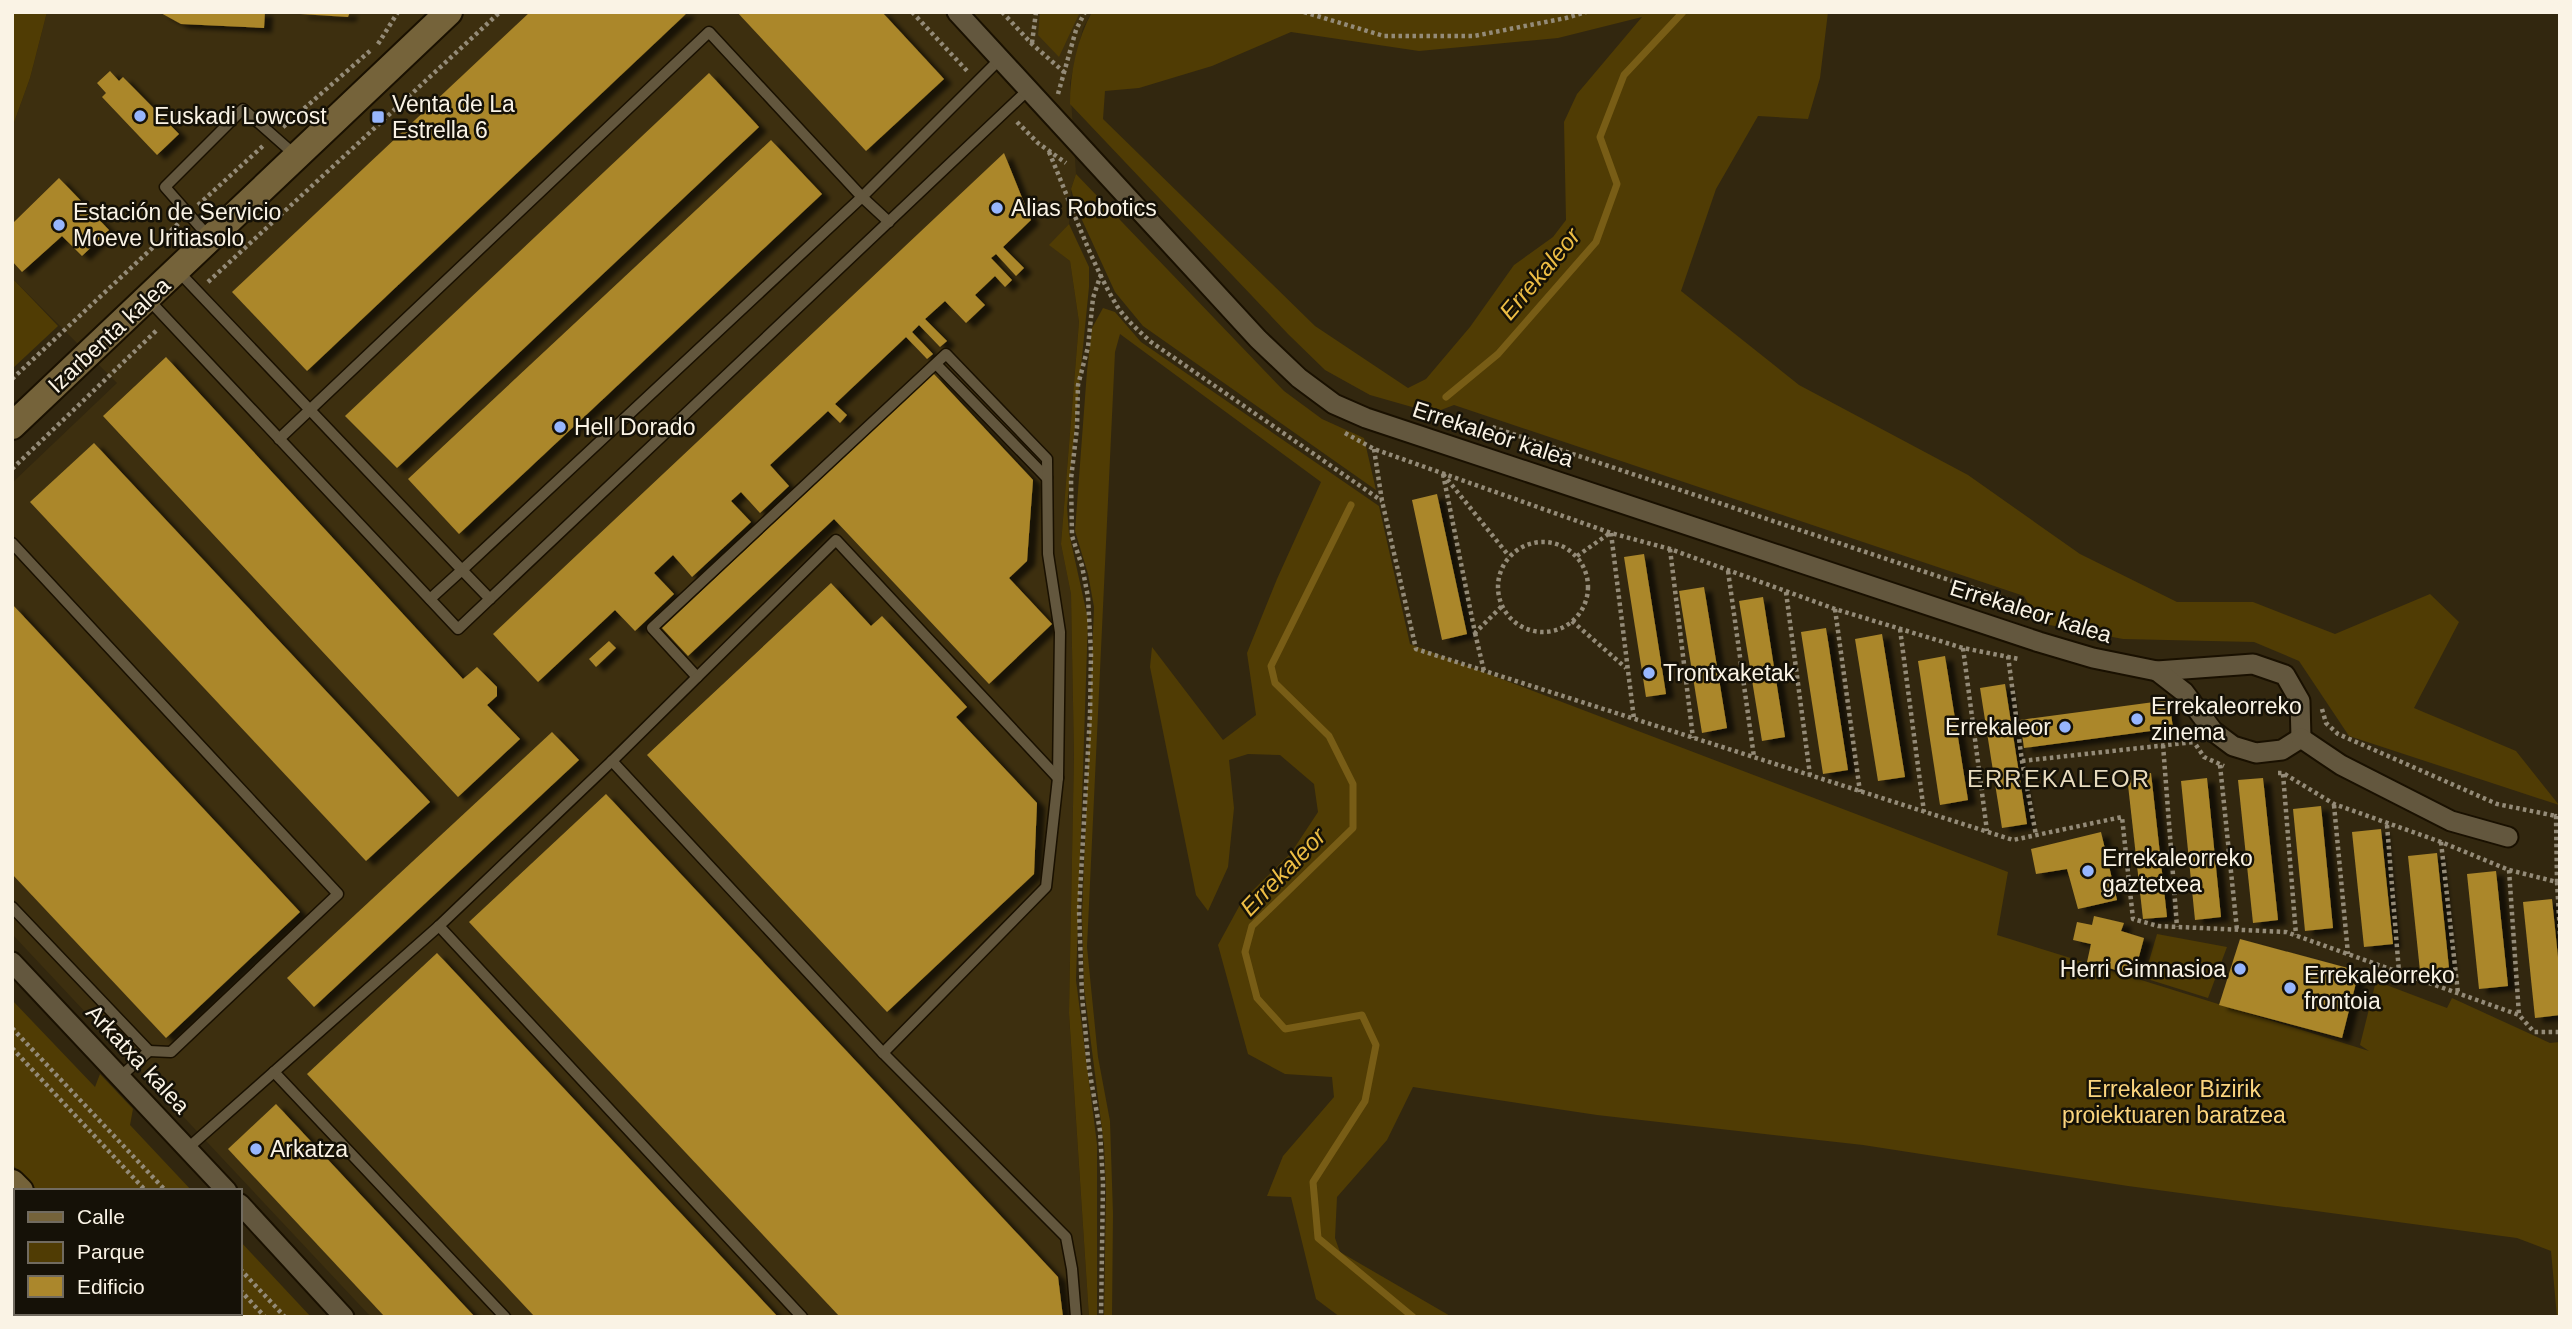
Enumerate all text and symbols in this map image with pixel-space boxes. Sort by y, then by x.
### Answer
place label: Venta de La Estrella 6 [392,91,515,143]
place label: Euskadi Lowcost [154,103,327,129]
marker: Euskadi Lowcost [132,108,148,124]
marker: Venta de La Estrella 6 [370,109,386,125]
place label: Alias Robotics [1011,195,1157,221]
place label: Estación de Servicio Moeve Uritiasolo [73,199,281,251]
marker: Alias Robotics [989,200,1005,216]
marker: Estación de Servicio Moeve Uritiasolo [51,217,67,233]
water label: Errekaleor [1494,222,1586,325]
street label: Izarbenta kalea [43,272,176,398]
street label: Errekaleor kalea [1409,396,1577,472]
place label: Hell Dorado [574,414,695,440]
marker: Hell Dorado [552,419,568,435]
street label: Errekaleor kalea [1947,574,2115,648]
place label: Trontxaketak [1663,660,1796,686]
marker: Trontxaketak [1641,665,1657,681]
place label: Errekaleorreko zinema [2151,693,2302,745]
marker: Errekaleorreko zinema [2129,711,2145,727]
place label: Errekaleor [1945,714,2051,740]
marker: Errekaleor [2057,719,2073,735]
district label: ERREKALEOR [1967,765,2151,792]
water label: Errekaleor [1234,822,1331,921]
place label: Errekaleorreko gaztetxea [2102,845,2253,897]
marker: Errekaleorreko gaztetxea [2080,863,2096,879]
place label: Herri Gimnasioa [2060,956,2226,982]
marker: Herri Gimnasioa [2232,961,2248,977]
place label: Errekaleorreko frontoia [2304,962,2455,1014]
marker: Errekaleorreko frontoia [2282,980,2298,996]
street label: Arkatxa kalea [81,999,195,1119]
park label: Errekaleor Bizirik proiektuaren baratzea [2062,1076,2286,1128]
place label: Arkatza [270,1136,348,1162]
marker: Arkatza [248,1141,264,1157]
legend [14,1189,242,1315]
text: Calle [77,1205,125,1228]
text: Parque [77,1240,145,1263]
text: Edificio [77,1275,145,1298]

